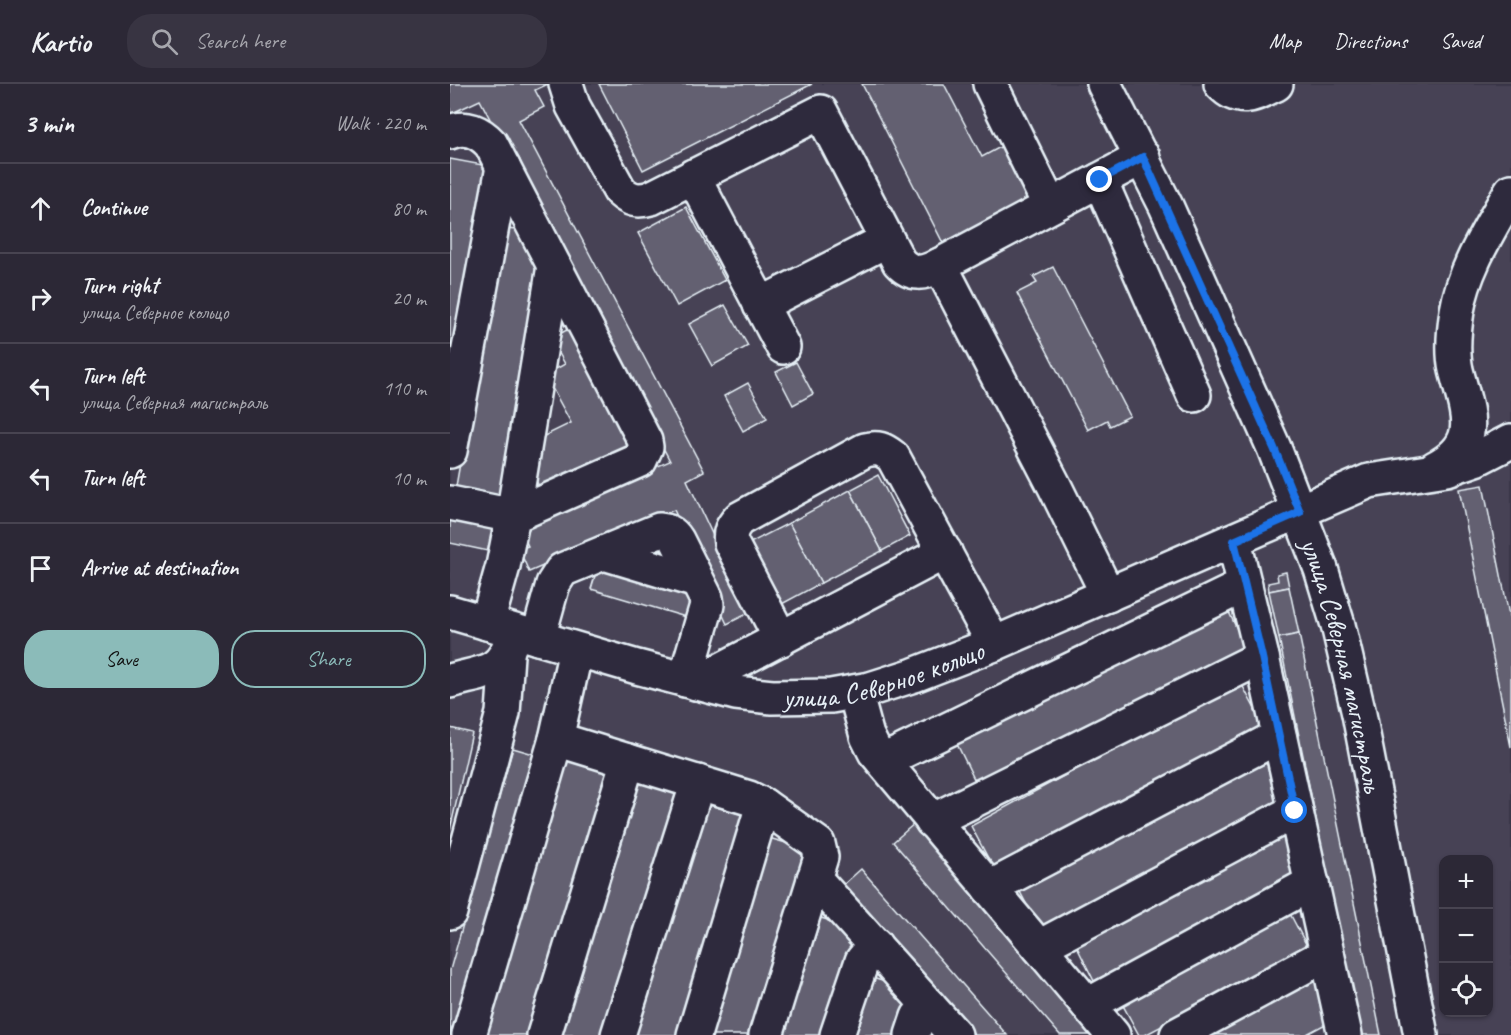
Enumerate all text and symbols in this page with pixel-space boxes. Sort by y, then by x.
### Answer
search box [127,14,547,68]
text: Kartio [30,24,91,59]
icon: search [148,25,181,58]
text: Search here [196,27,285,55]
text: Map [1269,28,1301,54]
text: Directions [1334,28,1407,54]
text: Saved [1440,28,1481,54]
text: 3 min [24,107,74,140]
text: Walk · 220 m [336,111,426,136]
route end [1086,166,1112,192]
icon: ahead [24,192,57,225]
text: Continue [81,194,147,222]
text: 80 m [392,196,426,221]
text: Turn right [81,272,158,300]
icon: right [24,282,57,315]
text: 20 m [392,286,426,311]
text: улица Северное кольцо [81,300,228,325]
text: Turn left [81,362,145,390]
icon: left [24,372,57,405]
text: 110 m [383,376,426,401]
text: улица Северная магистраль [81,390,267,415]
icon: left [24,462,57,495]
text: Turn left [81,464,145,492]
text: 10 m [392,466,426,491]
street label: улица Северная магистраль [1292,531,1391,797]
icon: arrive [24,552,57,585]
text: Arrive at destination [81,554,238,582]
button: Save [24,630,219,688]
button: Share [231,630,426,688]
street label: улица Северное кольцо [781,632,991,715]
route start [1281,797,1307,823]
map controls [1439,855,1493,1017]
button: + [1439,855,1493,909]
button: − [1439,909,1493,963]
button: locate [1439,963,1493,1017]

